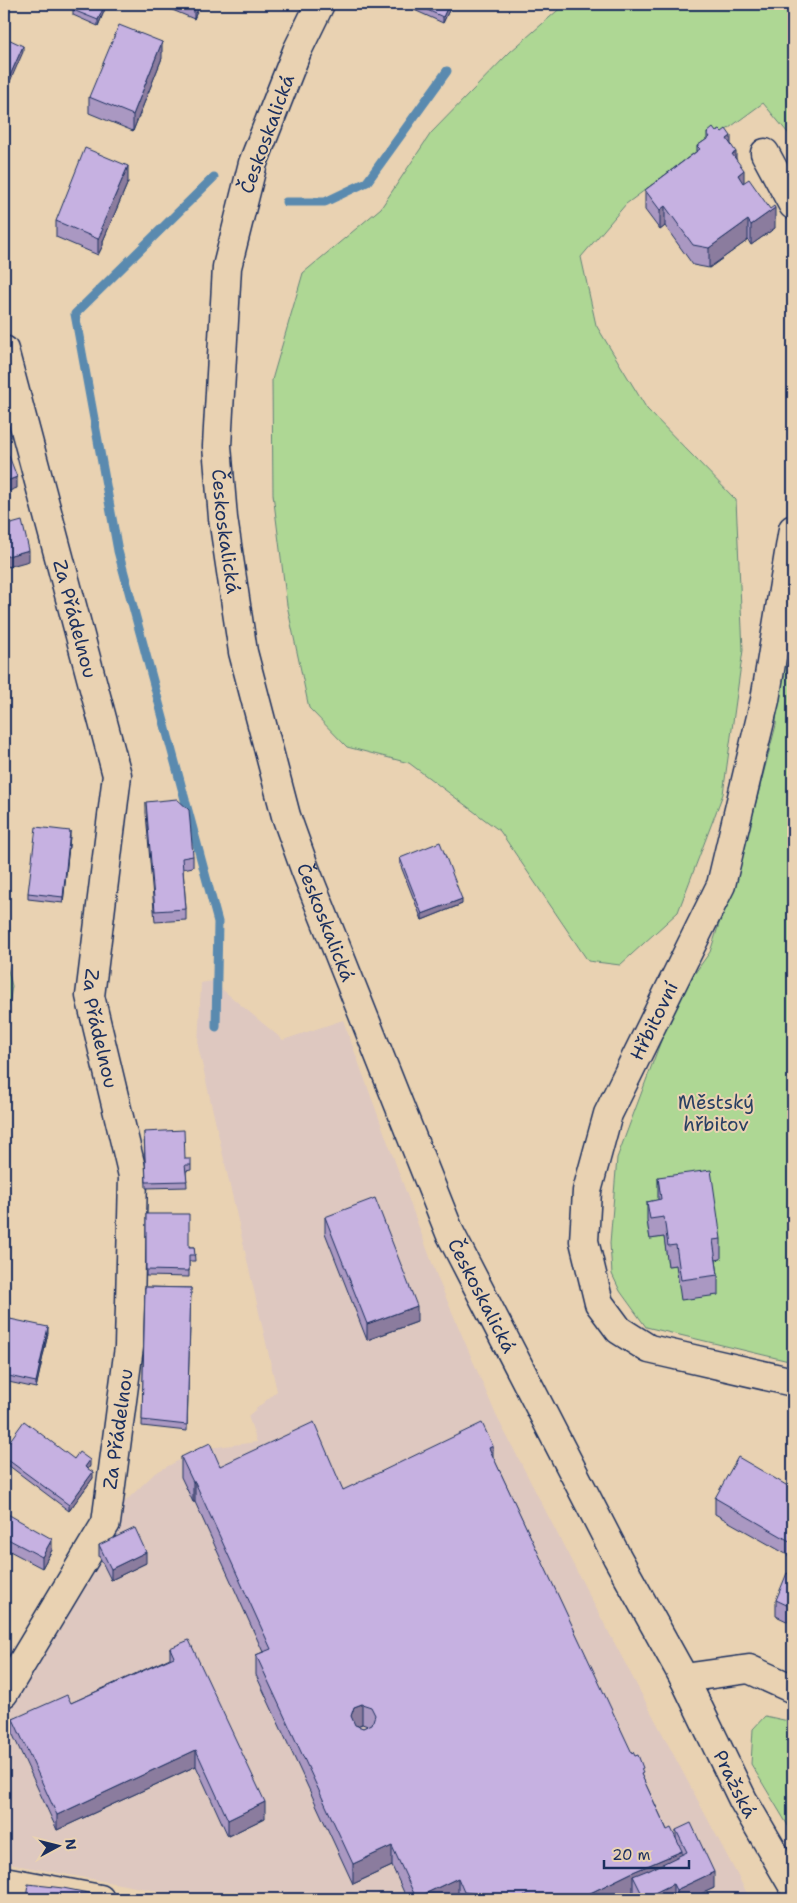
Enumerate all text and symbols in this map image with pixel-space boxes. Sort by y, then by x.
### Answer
street label: Českoskalická [233,70,300,197]
street label: Českoskalická [206,468,247,596]
street label: Za Přádelnou [48,557,103,681]
street label: Českoskalická [291,859,361,985]
street label: Za Přádelnou [77,967,124,1091]
street label: Hřbitovní [624,977,684,1064]
park label: Městský hřbitov [678,1090,754,1137]
street label: Českoskalická [442,1234,522,1357]
street label: Za Přádelnou [97,1367,139,1491]
street label: Pražská [708,1746,763,1822]
north arrow [32,1820,82,1870]
text: N [61,1838,81,1851]
scale bar [604,1838,690,1870]
text: 20 m [612,1845,651,1865]

